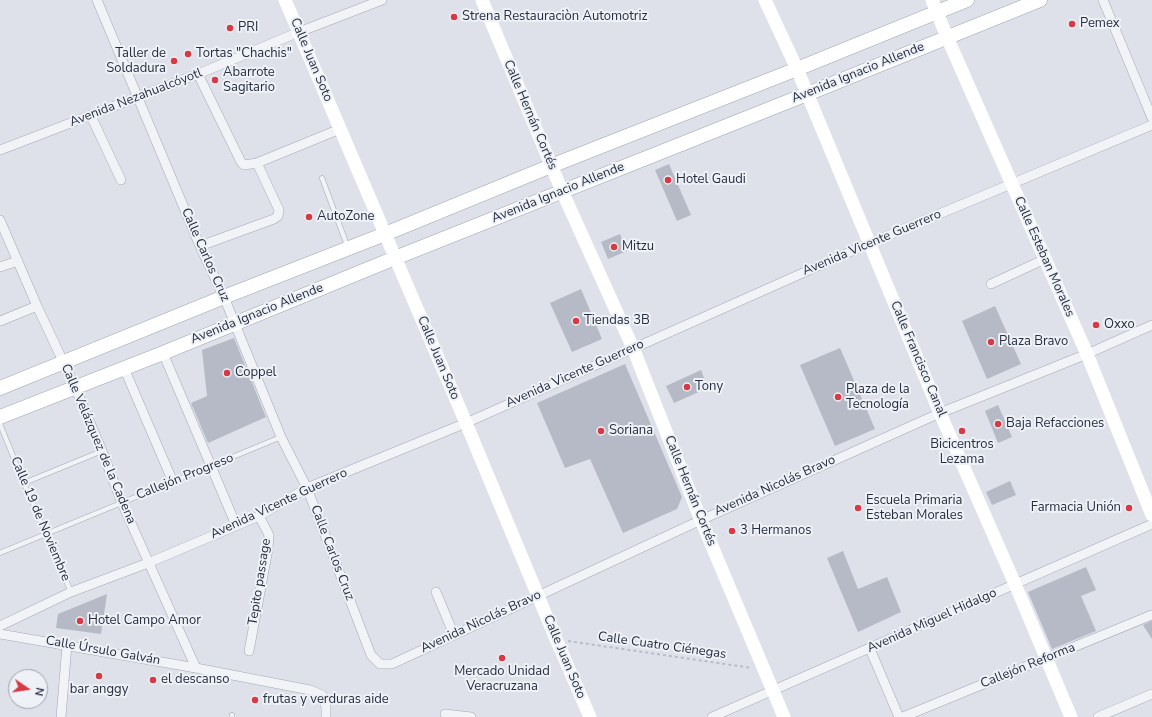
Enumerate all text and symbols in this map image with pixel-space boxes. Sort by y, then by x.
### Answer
place label: Strena Restauraciòn Automotriz [462,9,647,25]
marker: Strena Restauraciòn Automotriz [449,12,459,22]
street label: Calle Juan Soto [286,16,336,104]
place label: Pemex [1080,16,1120,32]
marker: Pemex [1067,19,1077,29]
place label: PRI [238,20,258,36]
marker: PRI [225,23,235,33]
street label: Avenida Ignacio Allende [789,39,927,107]
place label: Taller de Soldadura [106,46,166,77]
place label: Tortas "Chachis" [196,46,292,62]
marker: Tortas "Chachis" [183,49,193,59]
marker: Taller de Soldadura [169,56,179,66]
street label: Calle Hernán Cortés [500,58,560,172]
place label: Abarrote Sagitario [223,65,275,96]
street label: Avenida Nezahualcóyotl [68,66,204,130]
marker: Abarrote Sagitario [210,75,220,85]
street label: Avenida Ignacio Allende [489,159,627,227]
place label: Hotel Gaudi [676,172,746,188]
marker: Hotel Gaudi [663,175,673,185]
street label: Calle Esteban Morales [1010,194,1078,320]
street label: Calle Carlos Cruz [177,206,233,304]
street label: Avenida Vicente Guerrero [800,207,944,279]
place label: AutoZone [317,209,374,225]
marker: AutoZone [304,212,314,222]
place label: Mitzu [622,239,654,255]
marker: Mitzu [609,242,619,252]
street label: Avenida Ignacio Allende [188,280,326,348]
street label: Calle Francisco Canal [887,299,949,419]
place label: Tiendas 3B [584,313,650,329]
street label: Calle Juan Soto [413,314,463,402]
marker: Tiendas 3B [571,316,581,326]
place label: Oxxo [1104,317,1135,333]
marker: Oxxo [1091,320,1101,330]
place label: Plaza Bravo [999,334,1068,350]
street label: Avenida Vicente Guerrero [504,337,646,411]
marker: Plaza Bravo [986,337,996,347]
street label: Calle Velázquez de la Cadena [57,362,139,526]
place label: Coppel [235,365,276,381]
marker: Coppel [222,368,232,378]
place label: Tony [695,379,723,395]
marker: Tony [682,382,692,392]
place label: Plaza de la Tecnología [846,382,910,413]
marker: Plaza de la Tecnología [833,392,843,402]
place label: Baja Refacciones [1006,416,1104,432]
marker: Baja Refacciones [993,419,1003,429]
place label: Soriana [609,423,653,439]
marker: Soriana [596,426,606,436]
marker: Bicicentros Lezama [957,426,967,436]
street label: Calle Hernán Cortés [661,433,719,549]
place label: Bicicentros Lezama [930,437,994,468]
street label: Callejón Progreso [134,450,236,504]
street label: Avenida Nicolás Bravo [712,452,838,520]
street label: Calle 19 de Noviembre [7,454,73,584]
street label: Avenida Vicente Guerrero [208,465,350,543]
place label: Escuela Primaria Esteban Morales [866,493,963,524]
place label: Farmacia Unión [1031,500,1121,516]
street label: Calle Carlos Cruz [307,503,357,603]
marker: Escuela Primaria Esteban Morales [853,503,863,513]
marker: Farmacia Unión [1124,503,1134,513]
place label: 3 Hermanos [740,523,811,539]
marker: 3 Hermanos [727,526,737,536]
street label: Tepito passage [245,537,275,627]
street label: Avenida Miguel Hidalgo [865,585,999,657]
street label: Avenida Nicolás Bravo [418,587,544,657]
place label: Hotel Campo Amor [88,613,201,629]
street label: Calle Juan Soto [539,613,589,701]
marker: Hotel Campo Amor [75,616,85,626]
street label: Calle Cuatro Ciénegas [597,629,727,663]
street label: Calle Úrsulo Galván [44,633,162,669]
street label: Callejón Reforma [978,640,1078,692]
marker: Mercado Unidad Veracruzana [497,653,507,663]
place label: Mercado Unidad Veracruzana [454,664,550,695]
north arrow [8,669,48,709]
marker: bar anggy [94,671,104,681]
place label: el descanso [161,672,230,688]
marker: el descanso [148,675,158,685]
place label: bar anggy [70,682,128,698]
text: N [31,686,47,697]
place label: frutas y verduras aide [263,692,389,708]
marker: frutas y verduras aide [250,695,260,705]

